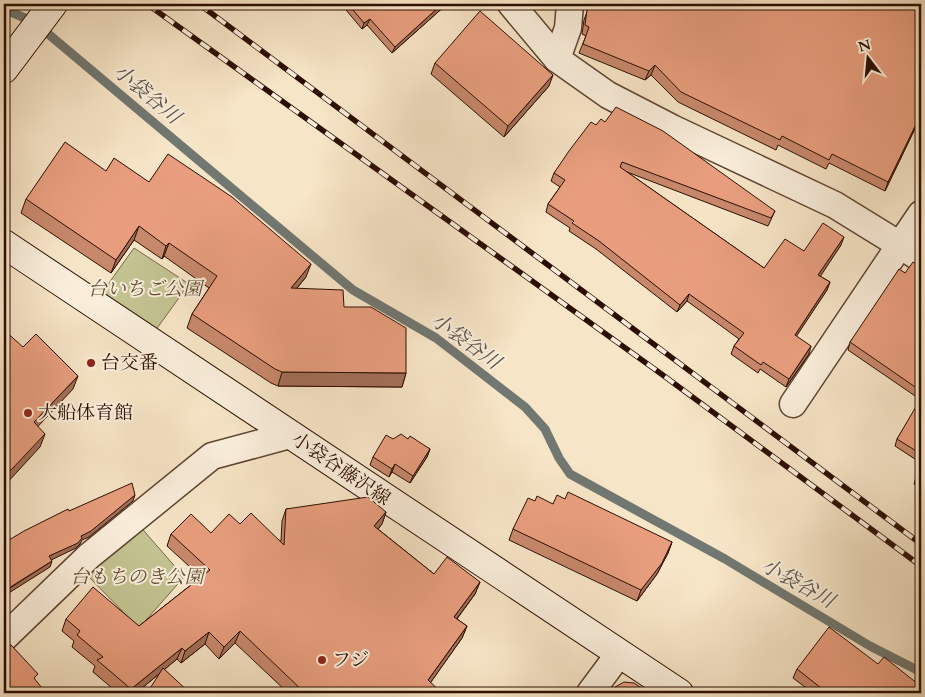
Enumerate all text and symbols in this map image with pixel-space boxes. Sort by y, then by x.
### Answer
north arrow [842,32,892,82]
text: N [856,35,873,57]
water label: 小袋谷川 [108,58,188,131]
park label: 台いちご公園 [88,276,205,302]
water label: 小袋谷川 [426,307,508,377]
place label: 台交番 [101,350,158,376]
marker: 台交番 [85,357,97,369]
place label: 大船体育館 [38,400,133,426]
marker: 大船体育館 [22,407,34,419]
street label: 小袋谷藤沢線 [286,426,396,512]
water label: 小袋谷川 [756,552,841,615]
park label: 台もちのき公園 [70,564,206,590]
place label: フジ [332,647,369,673]
marker: フジ [316,654,328,666]

